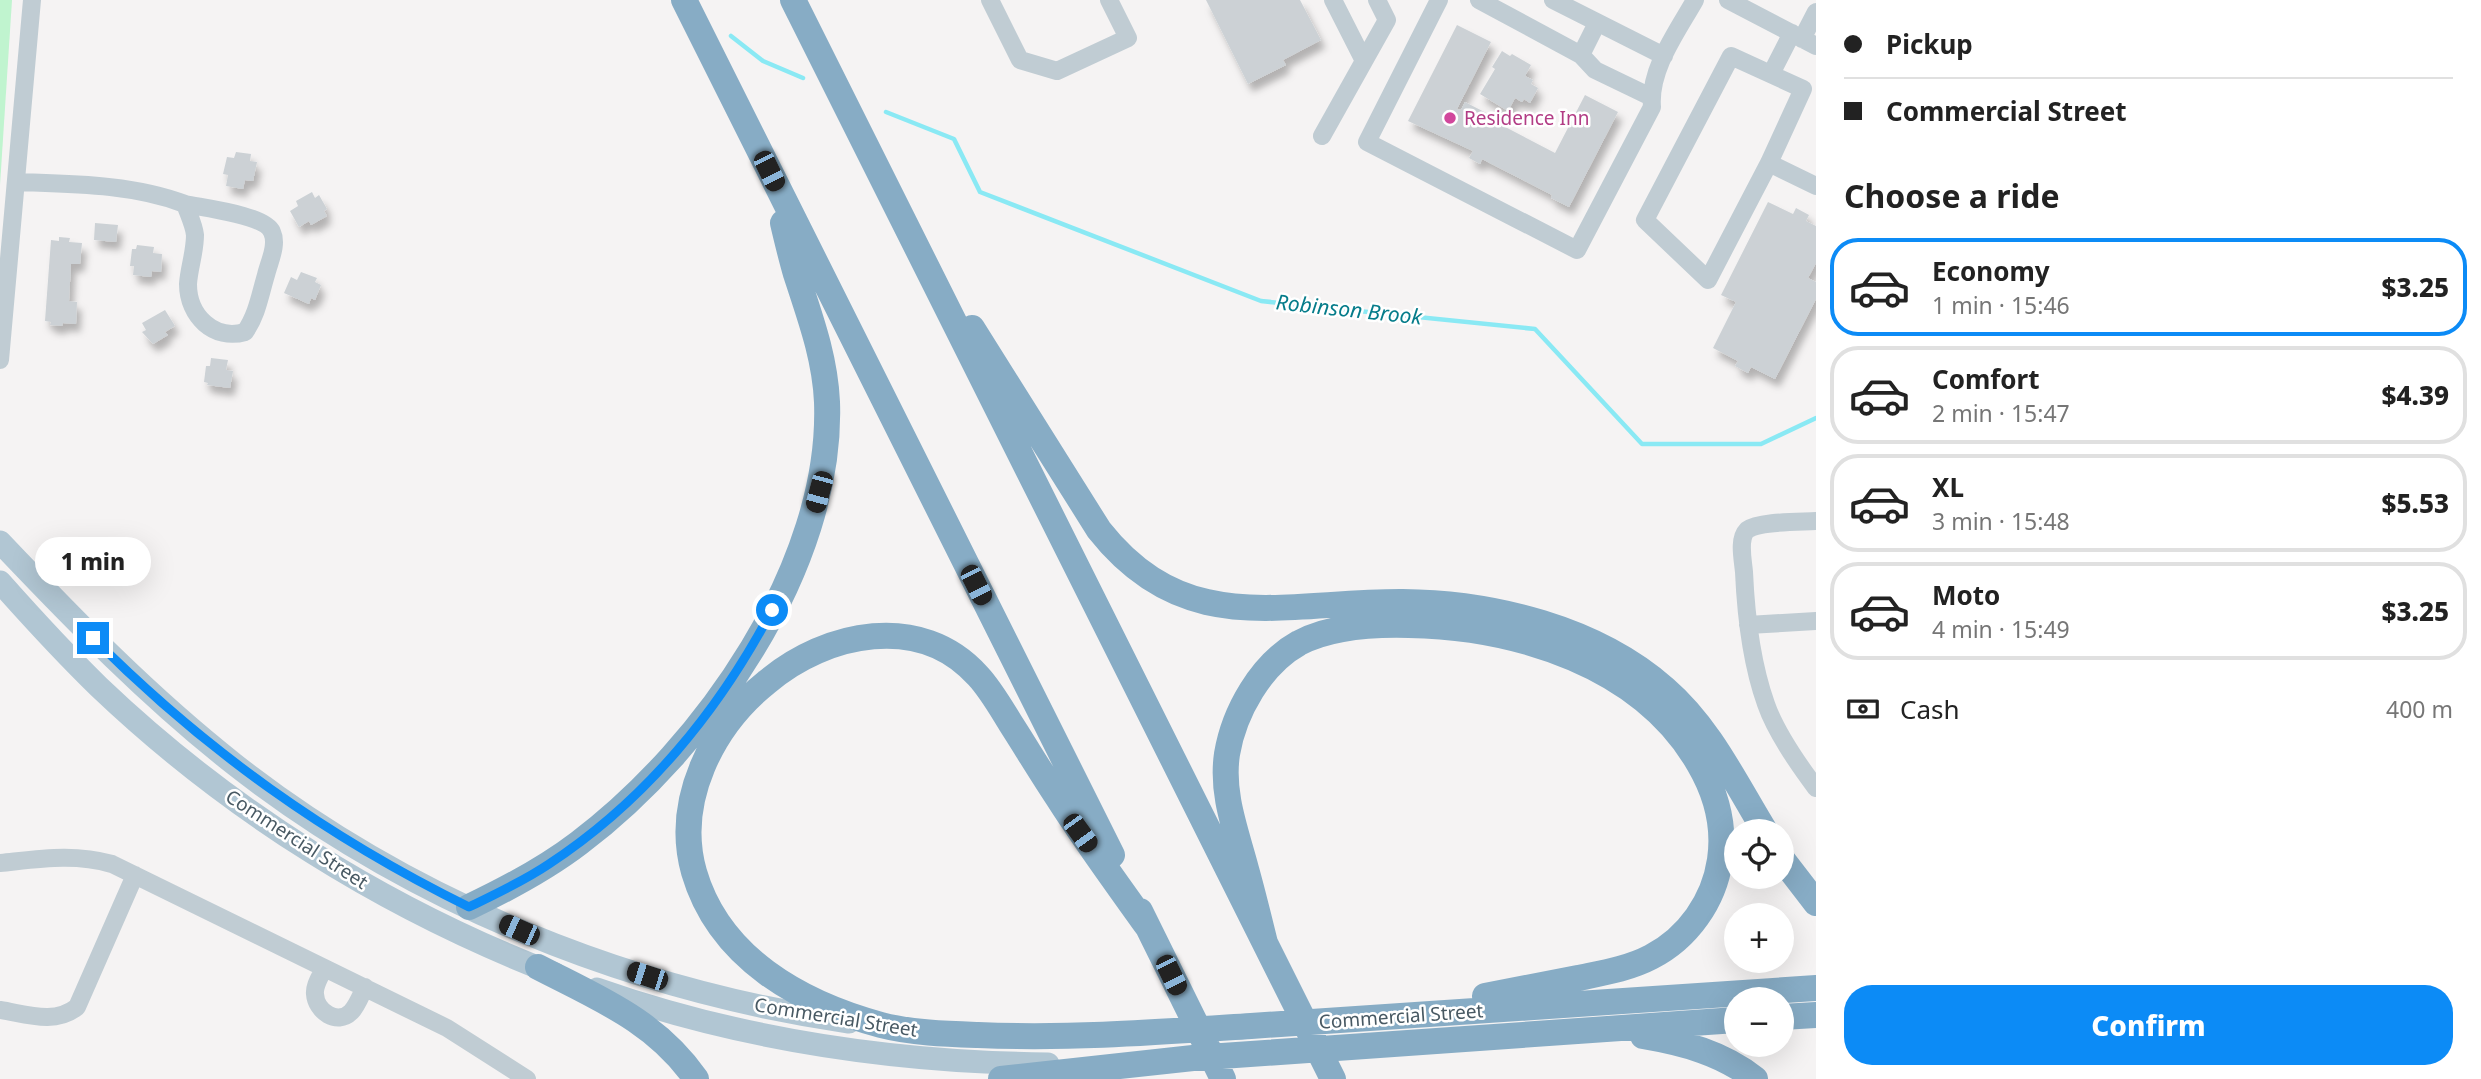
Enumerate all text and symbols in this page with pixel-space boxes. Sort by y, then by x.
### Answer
text: Pickup [1886,26,1973,62]
text: Commercial Street [1886,93,2127,129]
place label: Residence Inn [1464,105,1589,131]
marker: Residence Inn [1442,110,1458,126]
car [751,148,788,194]
text: Choose a ride [1844,174,2060,217]
text: Economy [1932,253,2050,289]
icon: car [1848,256,1911,319]
text: $3.25 [2382,269,2449,305]
water label: Robinson Brook [1275,287,1425,331]
text: 1 min · 15:46 [1932,289,2070,321]
text: Comfort [1932,361,2040,397]
icon: car [1848,364,1911,427]
text: $4.39 [2382,377,2449,413]
text: 2 min · 15:47 [1932,397,2070,429]
car [804,469,835,515]
text: XL [1932,469,1964,505]
icon: car [1848,472,1911,535]
text: $5.53 [2382,485,2449,521]
text: 3 min · 15:48 [1932,505,2070,537]
callout: 1 min [35,536,151,586]
text: 1 min [61,545,125,577]
car [958,562,995,608]
text: Moto [1932,577,2000,613]
icon: car [1848,580,1911,643]
text: $3.25 [2382,593,2449,629]
route start [756,594,788,626]
text: 4 min · 15:49 [1932,613,2070,645]
route end [77,622,109,654]
icon: cash [1844,690,1882,728]
text: Cash [1900,691,1960,727]
text: 400 m [2386,693,2453,725]
street label: Commercial Street [221,783,373,895]
car [1060,810,1101,856]
map controls [1724,819,1794,1057]
button: locate [1724,819,1794,889]
button: + [1724,903,1794,973]
car [496,912,543,948]
car [1153,952,1190,998]
car [624,960,671,992]
button: Confirm [1844,985,2453,1065]
button: − [1724,987,1794,1057]
street label: Commercial Street [753,991,920,1043]
street label: Commercial Street [1318,997,1484,1035]

